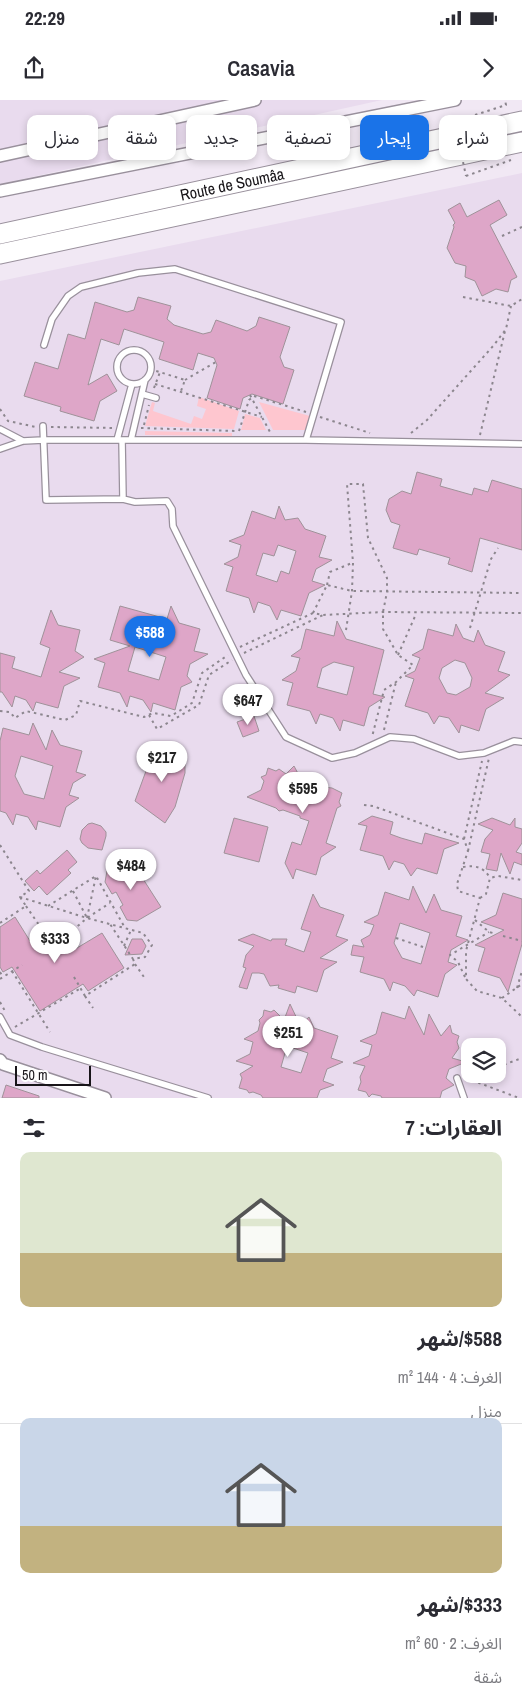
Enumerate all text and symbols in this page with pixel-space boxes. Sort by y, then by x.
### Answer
text: 22:29 [25,5,65,31]
text: Casavia [227,53,295,83]
icon: share [20,54,48,82]
icon: forward [474,54,502,82]
chip: منزل [27,115,98,160]
chip: شقة [108,115,176,160]
chip: جديد [186,115,257,160]
chip: تصفية [267,115,350,160]
chip: إيجار [360,115,429,160]
chip: شراء [439,115,507,160]
street label: Route de Soumâa [178,162,287,206]
pin: $588 [120,616,180,658]
text: $588 [135,621,165,643]
pin: $647 [218,684,278,726]
text: $647 [233,689,263,711]
pin: $217 [132,740,192,783]
text: $217 [147,746,177,768]
pin: $595 [273,772,333,814]
text: $595 [288,777,318,799]
pin: $484 [101,848,161,891]
text: $484 [116,854,146,876]
pin: $333 [25,922,85,964]
text: $333 [40,927,70,949]
pin: $251 [258,1016,318,1058]
text: $251 [273,1021,303,1043]
map controls [461,1038,506,1083]
button: layers [461,1038,506,1083]
scale bar [15,1063,91,1086]
text: 50 m [22,1066,48,1084]
text: العقارات: 7 [405,1113,502,1142]
icon: filters [20,1114,48,1142]
icon: home [216,1185,306,1275]
text: $588/شهر [418,1324,502,1353]
text: الغرف: 4 · 144 m² [398,1366,502,1388]
text: منزل [471,1400,502,1422]
icon: home [216,1450,306,1540]
text: $333/شهر [418,1590,502,1619]
text: الغرف: 2 · 60 m² [405,1632,502,1654]
text: شقة [474,1666,502,1688]

